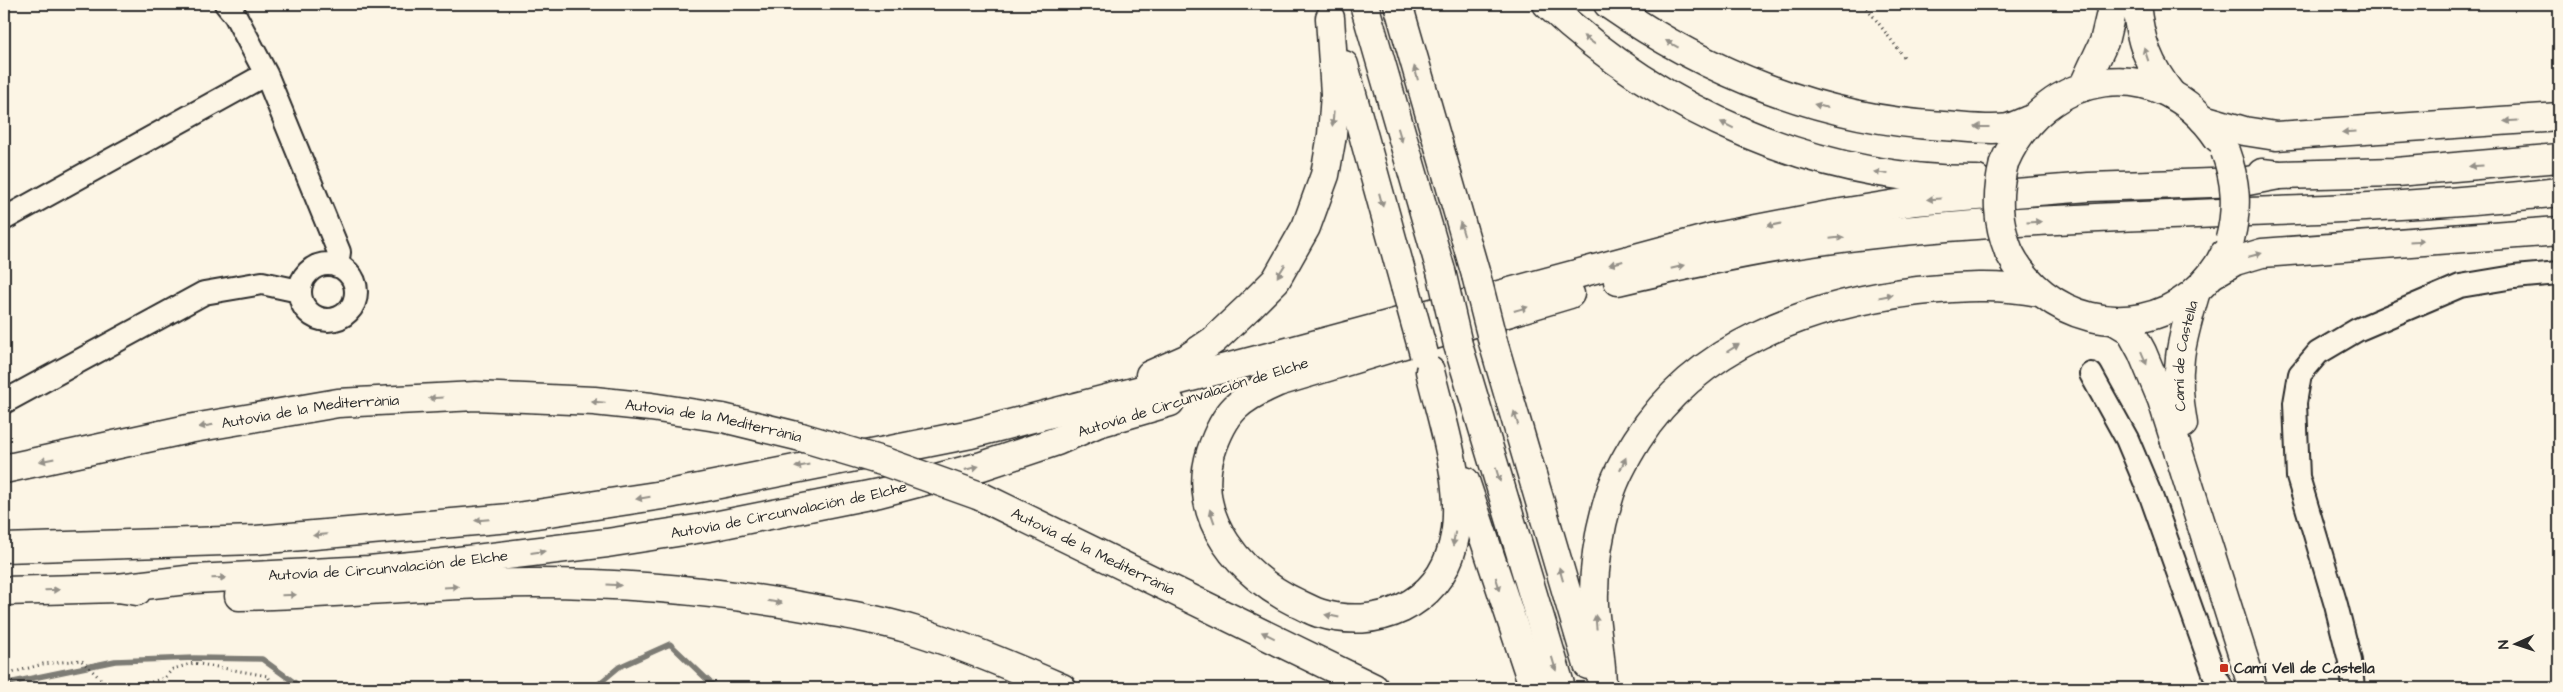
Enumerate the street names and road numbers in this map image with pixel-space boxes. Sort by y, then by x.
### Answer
street label: Camí de Castella [2168,298,2204,413]
street label: Autovía de Circunvalación de Elche [1075,352,1311,443]
street label: Autovia de la Mediterrània [220,390,400,434]
street label: Autovia de la Mediterrània [624,394,804,448]
street label: Autovía de Circunvalación de Elche [669,476,909,544]
street label: Autovia de la Mediterrània [1008,503,1179,601]
street label: Autovía de Circunvalación de Elche [268,545,509,586]

